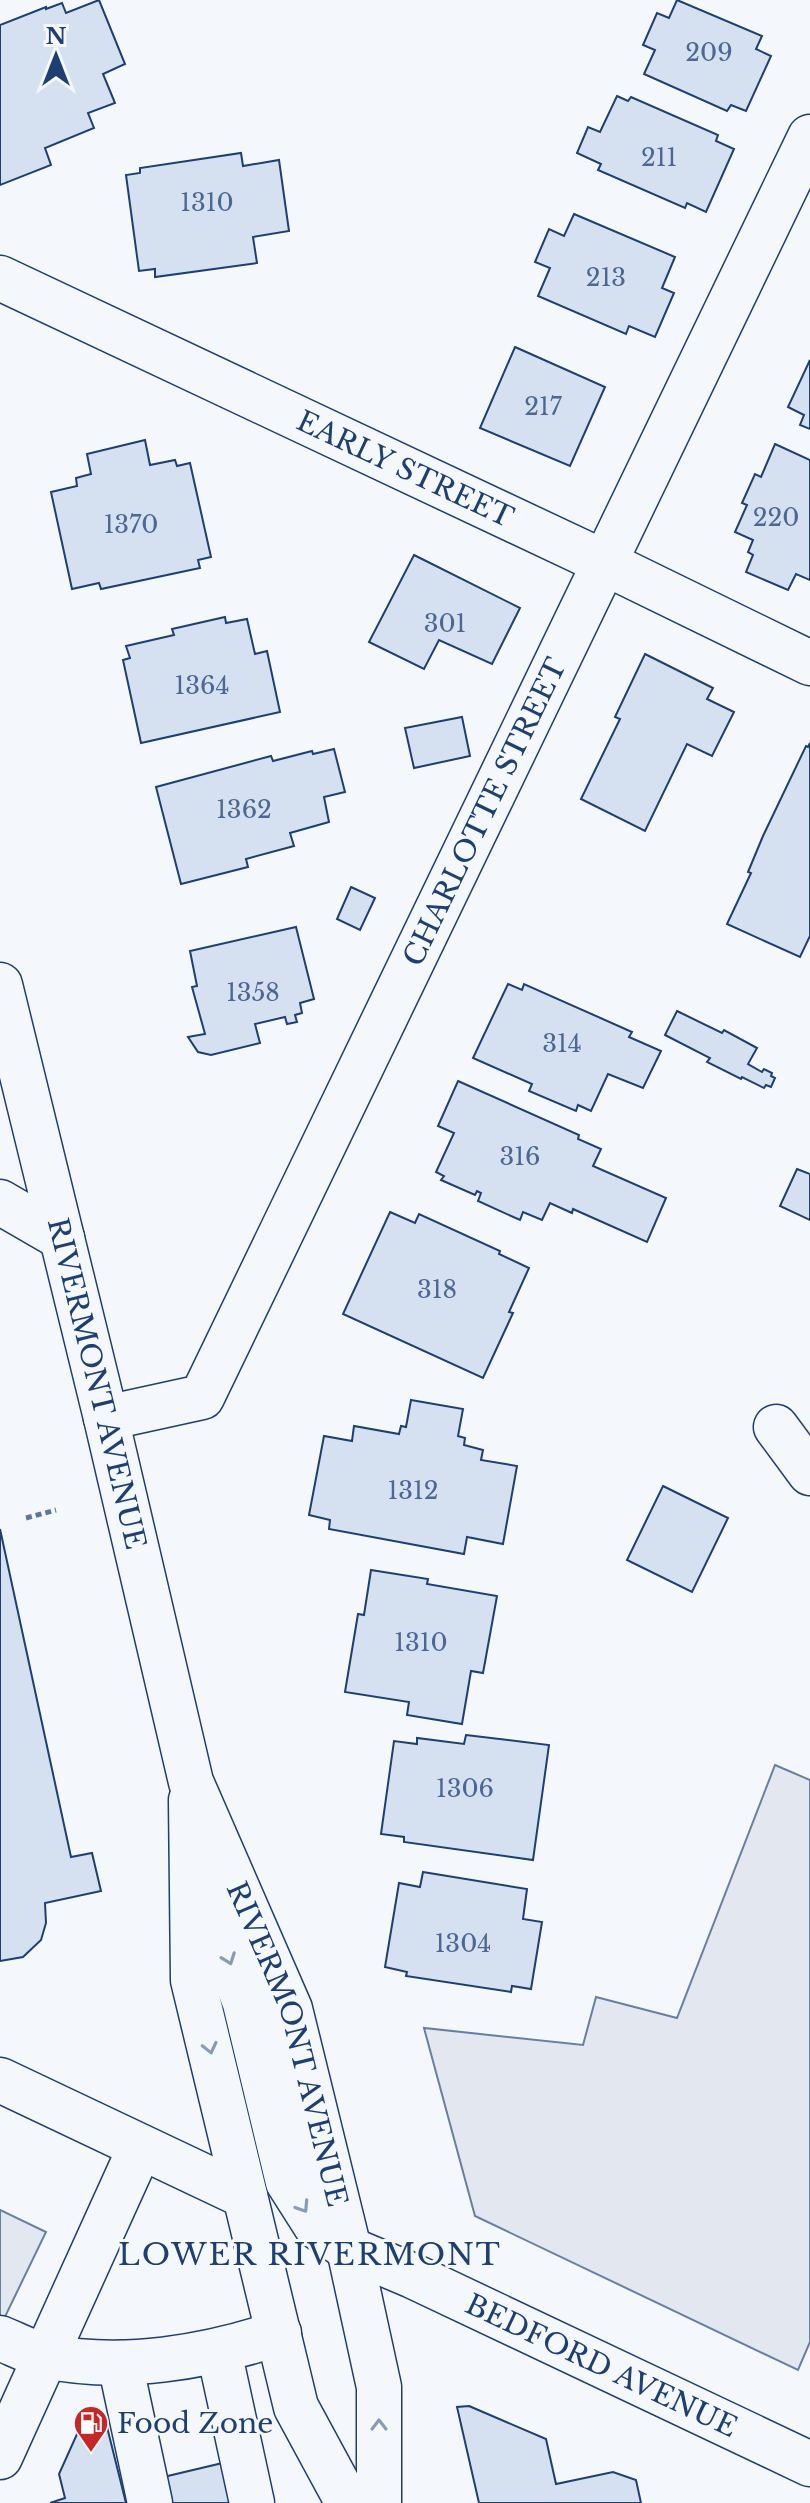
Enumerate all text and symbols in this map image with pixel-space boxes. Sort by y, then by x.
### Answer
north arrow [16,16,96,96]
text: N [46,23,67,50]
house number: 209 [685,38,733,67]
house number: 211 [641,143,677,172]
house number: 1310 [180,188,234,217]
house number: 213 [586,263,626,292]
house number: 217 [524,392,563,421]
street label: EARLY STREET [291,403,519,536]
house number: 220 [753,503,799,532]
house number: 1370 [104,510,158,539]
house number: 301 [424,609,466,638]
street label: CHARLOTTE STREET [396,652,574,972]
house number: 1364 [175,671,229,700]
house number: 1362 [216,795,272,824]
house number: 1358 [226,978,280,1007]
house number: 314 [542,1029,582,1058]
house number: 316 [500,1142,540,1171]
street label: RIVERMONT AVENUE [40,1214,153,1553]
house number: 318 [417,1275,457,1304]
house number: 1312 [388,1476,438,1505]
house number: 1310 [394,1628,448,1657]
house number: 1306 [436,1774,494,1803]
street label: RIVERMONT AVENUE [219,1877,355,2210]
house number: 1304 [435,1929,491,1958]
one-way arrow [219,1951,236,1965]
one-way arrow [201,2040,218,2054]
one-way arrow [294,2198,309,2212]
district label: LOWER RIVERMONT [118,2236,502,2273]
street label: BEDFORD AVENUE [460,2287,743,2445]
fuel station icon: Food Zone [72,2404,110,2454]
place label: Food Zone [117,2406,273,2441]
one-way arrow [370,2418,388,2431]

